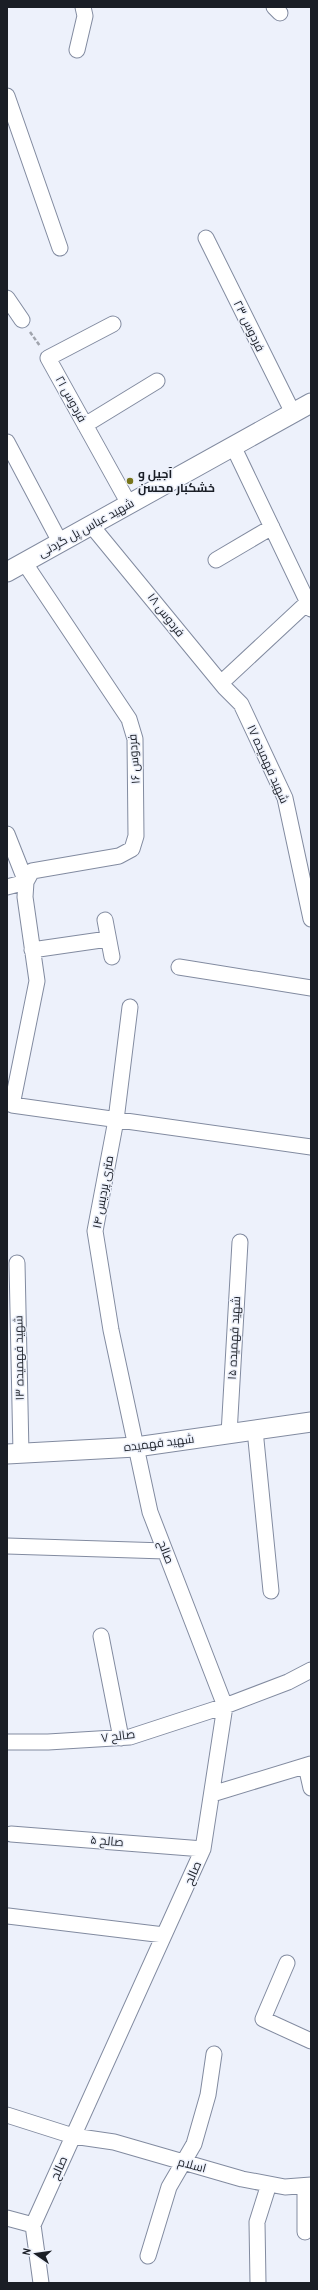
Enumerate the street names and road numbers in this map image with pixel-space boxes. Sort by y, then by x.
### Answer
street label: فردوس ۲۳ [230,298,268,354]
street label: فردوس ۲۱ [52,373,90,425]
street label: شهید عباس پل گردنی [35,495,137,562]
street label: فردوس ۱۸ [144,590,188,640]
street label: شهید فهمیده ۱۷ [243,722,293,806]
street label: فردوس ۱۶ [124,734,144,784]
street label: ۱۴ متری پردیس [89,1154,118,1230]
street label: شهید فهمیده ۱۵ [224,1296,244,1380]
street label: شهید فهمیده ۱۳ [10,1315,28,1401]
street label: شهید فهمیده [123,1431,195,1455]
street label: صالح [154,1538,178,1566]
street label: صالح ۷ [100,1726,136,1746]
street label: صالح ۵ [90,1832,124,1850]
street label: صالح [181,1859,205,1887]
street label: صالح [47,2154,71,2182]
street label: اسلام [176,2154,208,2176]

